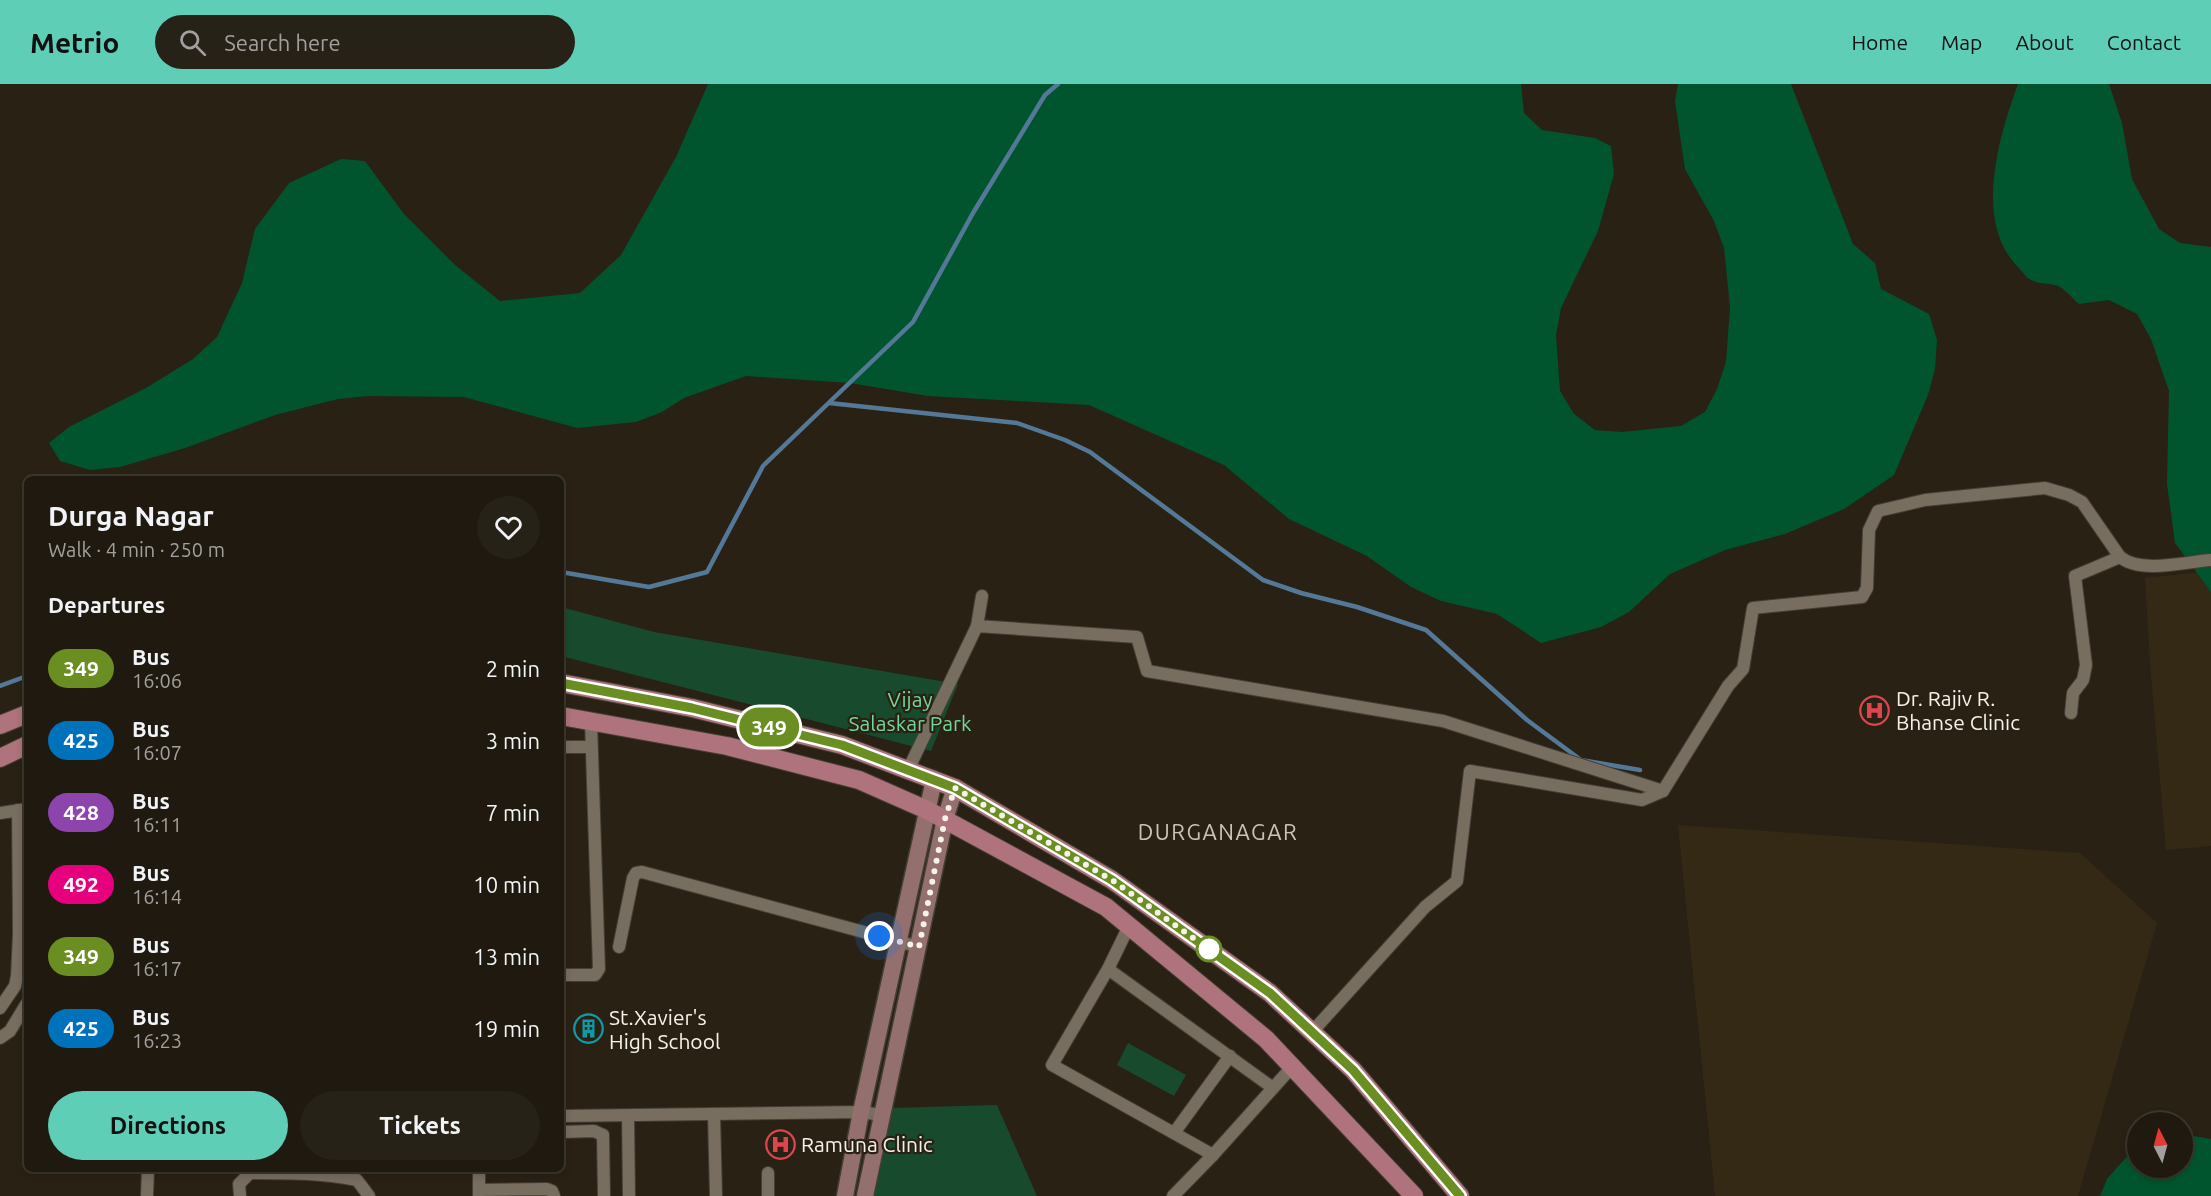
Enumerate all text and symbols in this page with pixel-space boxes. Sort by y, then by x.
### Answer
search box [155,15,575,69]
icon: search [176,26,209,59]
text: Metrio [30,27,119,58]
text: Search here [224,30,341,55]
text: Home [1851,30,1908,54]
text: Map [1941,30,1982,54]
text: About [2015,30,2074,54]
text: Contact [2107,30,2181,54]
button: heart [477,496,540,559]
text: Durga Nagar [48,500,214,531]
text: Walk · 4 min · 250 m [48,538,225,561]
text: Departures [48,592,165,617]
text: Bus [132,644,170,669]
text: 349 [63,656,99,680]
text: 2 min [486,656,540,681]
text: 16:06 [132,669,182,692]
place label: Dr. Rajiv R. Bhanse Clinic [1896,686,2020,734]
park label: Vijay Salaskar Park [848,687,972,735]
hospital icon: Dr. Rajiv R. Bhanse Clinic [1859,694,1891,726]
line badge: 349 [734,708,804,746]
text: 349 [751,715,787,739]
text: Bus [132,716,170,741]
text: 425 [63,728,99,752]
text: 3 min [486,728,540,753]
text: 16:07 [132,741,182,764]
text: Bus [132,788,170,813]
text: 428 [63,800,99,824]
text: 7 min [486,800,540,825]
text: 16:11 [132,813,182,836]
district label: DURGANAGAR [1138,819,1298,844]
text: Bus [132,860,170,885]
text: 492 [63,872,99,896]
text: 10 min [473,872,540,897]
text: 16:14 [132,885,182,908]
your location [864,921,894,951]
text: Bus [132,932,170,957]
unlabelled marker [1196,936,1222,962]
text: 349 [63,944,99,968]
text: 13 min [473,944,540,969]
text: 16:17 [132,957,182,980]
text: Bus [132,1004,170,1029]
place label: St.Xavier's High School [609,1005,720,1053]
building icon: St.Xavier's High School [572,1013,604,1045]
text: 425 [63,1016,99,1040]
text: 19 min [473,1016,540,1041]
text: 16:23 [132,1029,182,1052]
button: Directions [48,1091,288,1160]
button: Tickets [300,1091,540,1160]
north arrow [2127,1112,2193,1178]
map controls [2127,1112,2193,1178]
hospital icon: Ramuna Clinic [764,1128,796,1160]
place label: Ramuna Clinic [801,1132,933,1156]

